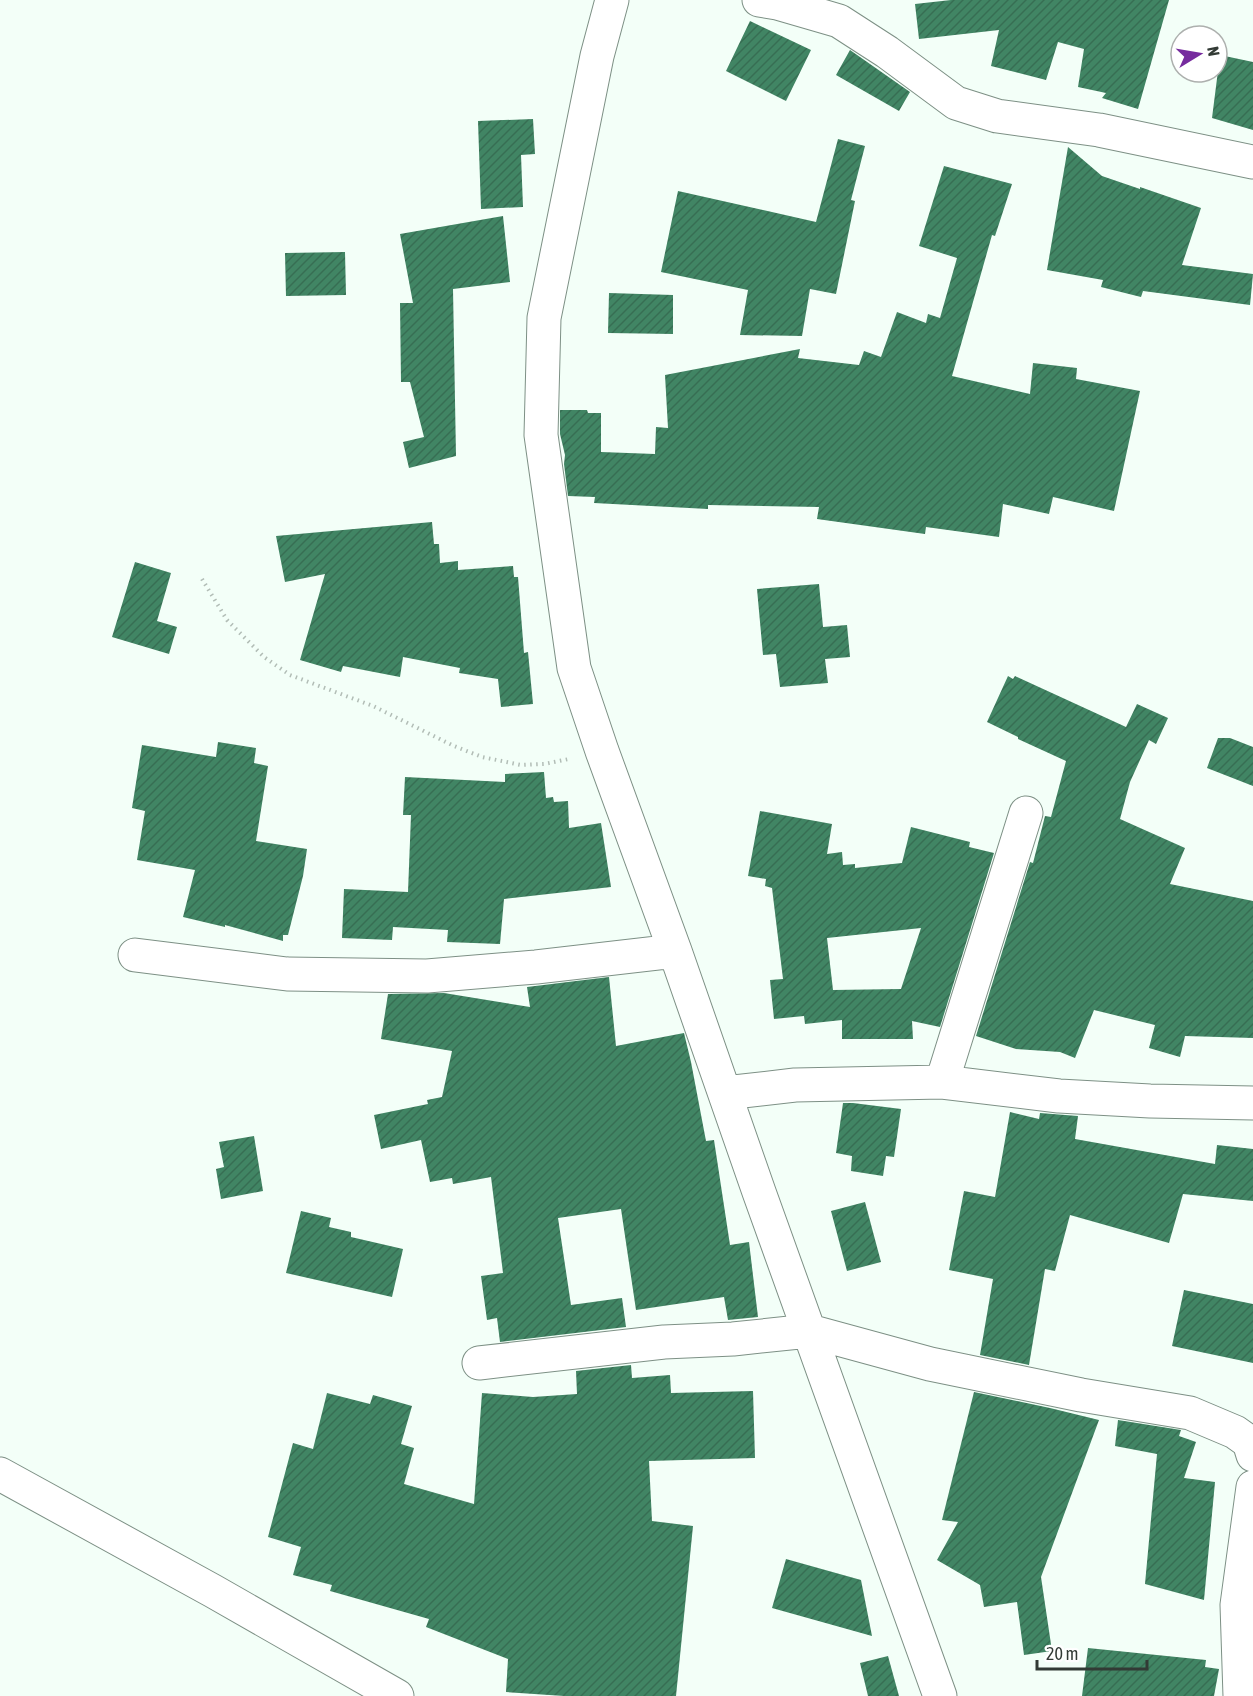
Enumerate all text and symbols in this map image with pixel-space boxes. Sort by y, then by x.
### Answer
north arrow [1169,24,1229,84]
text: N [1204,45,1223,57]
scale bar [1037,1633,1146,1671]
text: 20 m [1046,1643,1078,1664]

